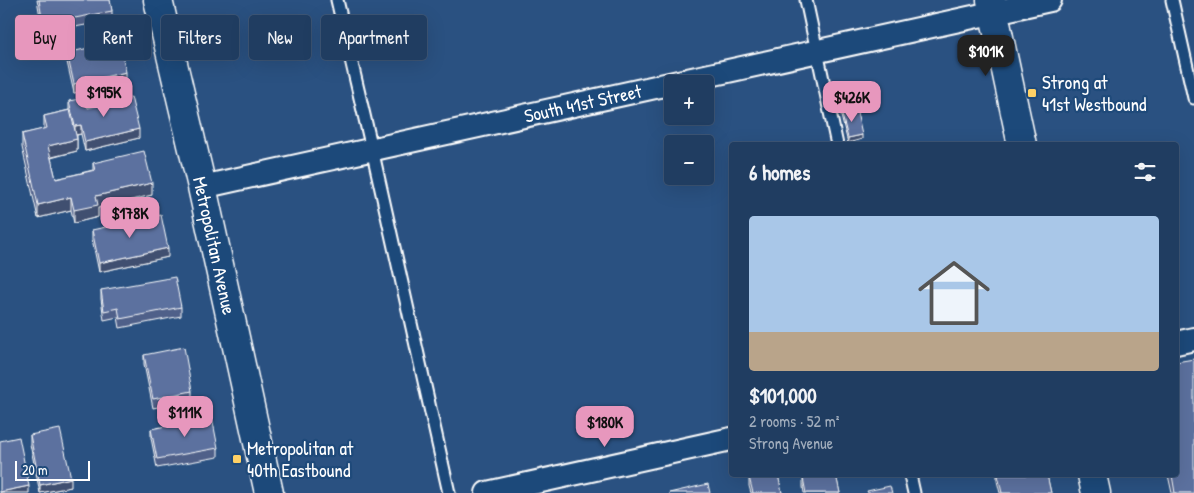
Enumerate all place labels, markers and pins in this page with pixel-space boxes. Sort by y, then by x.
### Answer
pin: $101K [951,34,1021,77]
place label: Strong at 41st Westbound [1042,69,1147,117]
pin: $195K [69,76,139,118]
pin: $426K [817,80,887,123]
marker: Strong at 41st Westbound [1026,87,1038,99]
pin: $178K [95,196,165,239]
pin: $111K [150,396,220,438]
pin: $180K [570,406,640,448]
place label: Metropolitan at 40th Eastbound [247,435,354,483]
marker: Metropolitan at 40th Eastbound [231,453,243,465]

